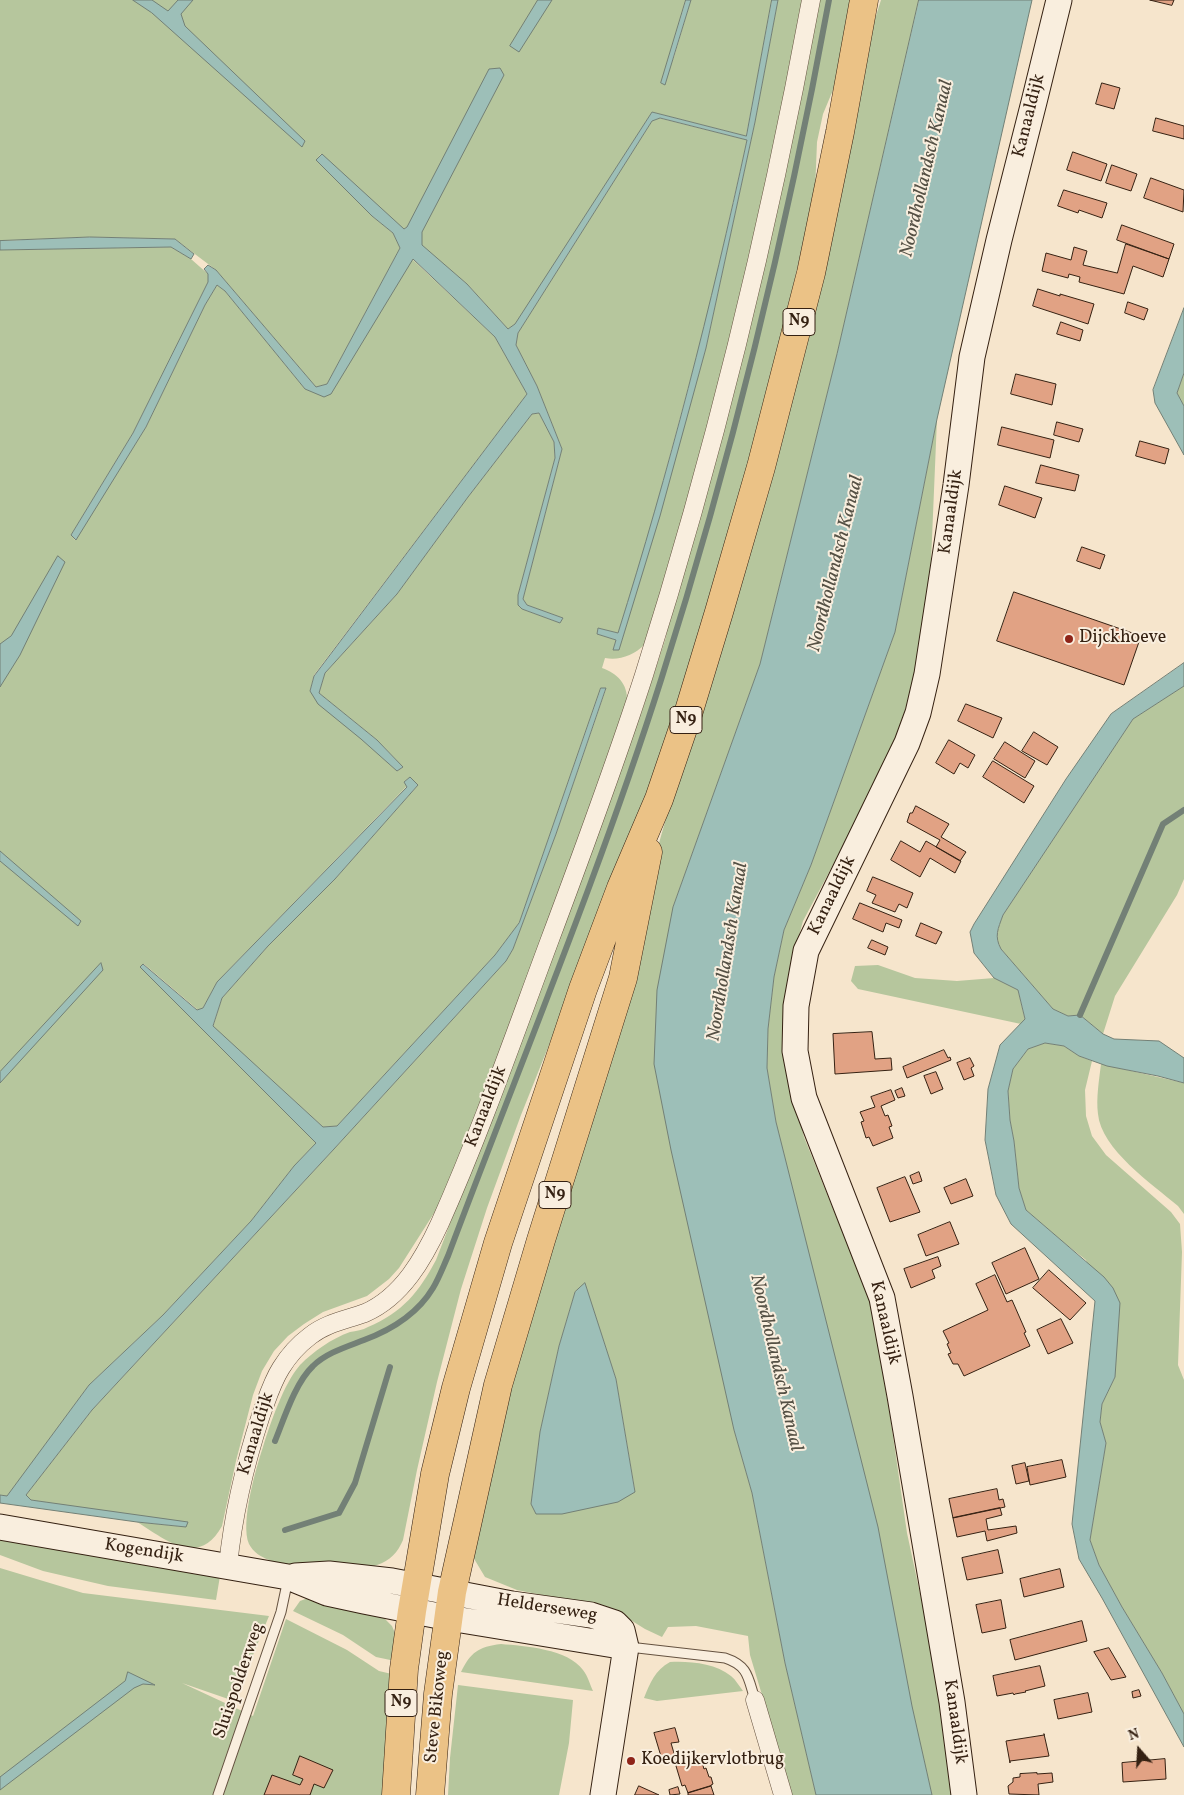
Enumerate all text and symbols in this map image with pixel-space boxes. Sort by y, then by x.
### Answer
street label: Kanaaldijk [1009,72,1051,160]
water label: Noordhollandsch Kanaal [897,78,959,260]
road number: N9 [783,308,815,336]
street label: Kanaaldijk [935,468,969,556]
water label: Noordhollandsch Kanaal [804,474,870,654]
place label: Dijckhoeve [1079,628,1166,650]
marker: Dijckhoeve [1063,633,1075,645]
road number: N9 [670,706,702,734]
street label: Kanaaldijk [805,853,861,939]
water label: Noordhollandsch Kanaal [704,861,754,1043]
street label: Kanaaldijk [462,1063,512,1151]
road number: N9 [539,1182,571,1208]
water label: Noordhollandsch Kanaal [744,1272,806,1454]
street label: Kanaaldijk [864,1279,904,1367]
street label: Kanaaldijk [234,1390,280,1478]
street label: Kogendijk [103,1535,185,1569]
street label: Helderseweg [495,1590,599,1628]
street label: Sluispolderweg [210,1620,270,1742]
street label: Steve Bikoweg [421,1650,455,1764]
street label: Kanaaldijk [937,1678,971,1766]
road number: N9 [385,1690,417,1716]
north arrow [1114,1725,1164,1775]
text: N [1126,1725,1142,1746]
place label: Koedijkervlotbrug [641,1750,784,1772]
marker: Koedijkervlotbrug [625,1755,637,1767]

